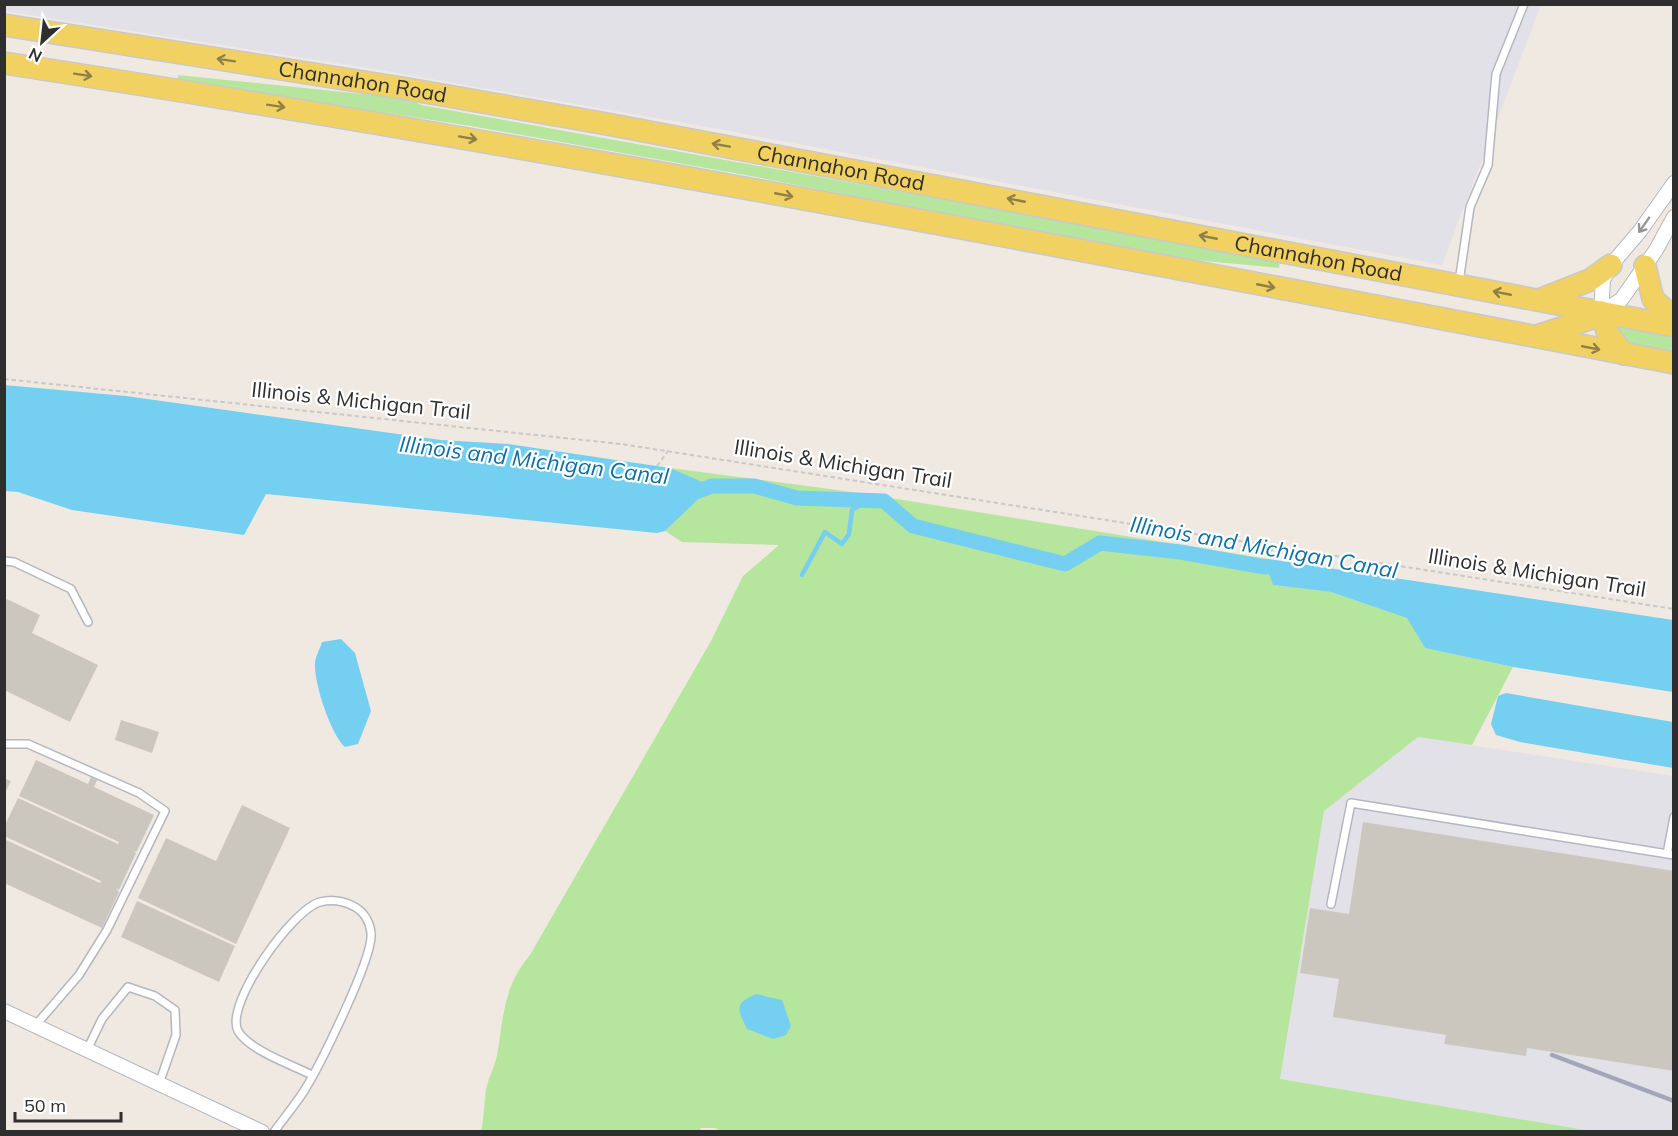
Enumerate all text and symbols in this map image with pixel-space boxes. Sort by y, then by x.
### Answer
north arrow [12,12,72,72]
text: N [25,44,45,67]
one-way arrow [216,54,236,65]
street label: Channahon Road [277,55,449,108]
one-way arrow [73,70,92,81]
one-way arrow [265,101,285,112]
one-way arrow [458,133,477,144]
one-way arrow [712,139,732,150]
street label: Channahon Road [755,139,927,196]
one-way arrow [774,190,793,201]
one-way arrow [1007,194,1026,205]
one-way arrow [1638,217,1650,233]
street label: Channahon Road [1232,229,1404,286]
one-way arrow [1198,231,1218,242]
one-way arrow [1255,281,1275,292]
one-way arrow [1493,287,1513,298]
one-way arrow [1580,343,1600,354]
street label: Illinois & Michigan Trail [250,376,472,424]
water label: Illinois and Michigan Canal [398,430,671,491]
street label: Illinois & Michigan Trail [732,433,954,493]
water label: Illinois and Michigan Canal [1128,510,1401,584]
street label: Illinois & Michigan Trail [1426,542,1648,602]
scale bar [15,1085,122,1123]
text: 50 m [24,1094,66,1117]

